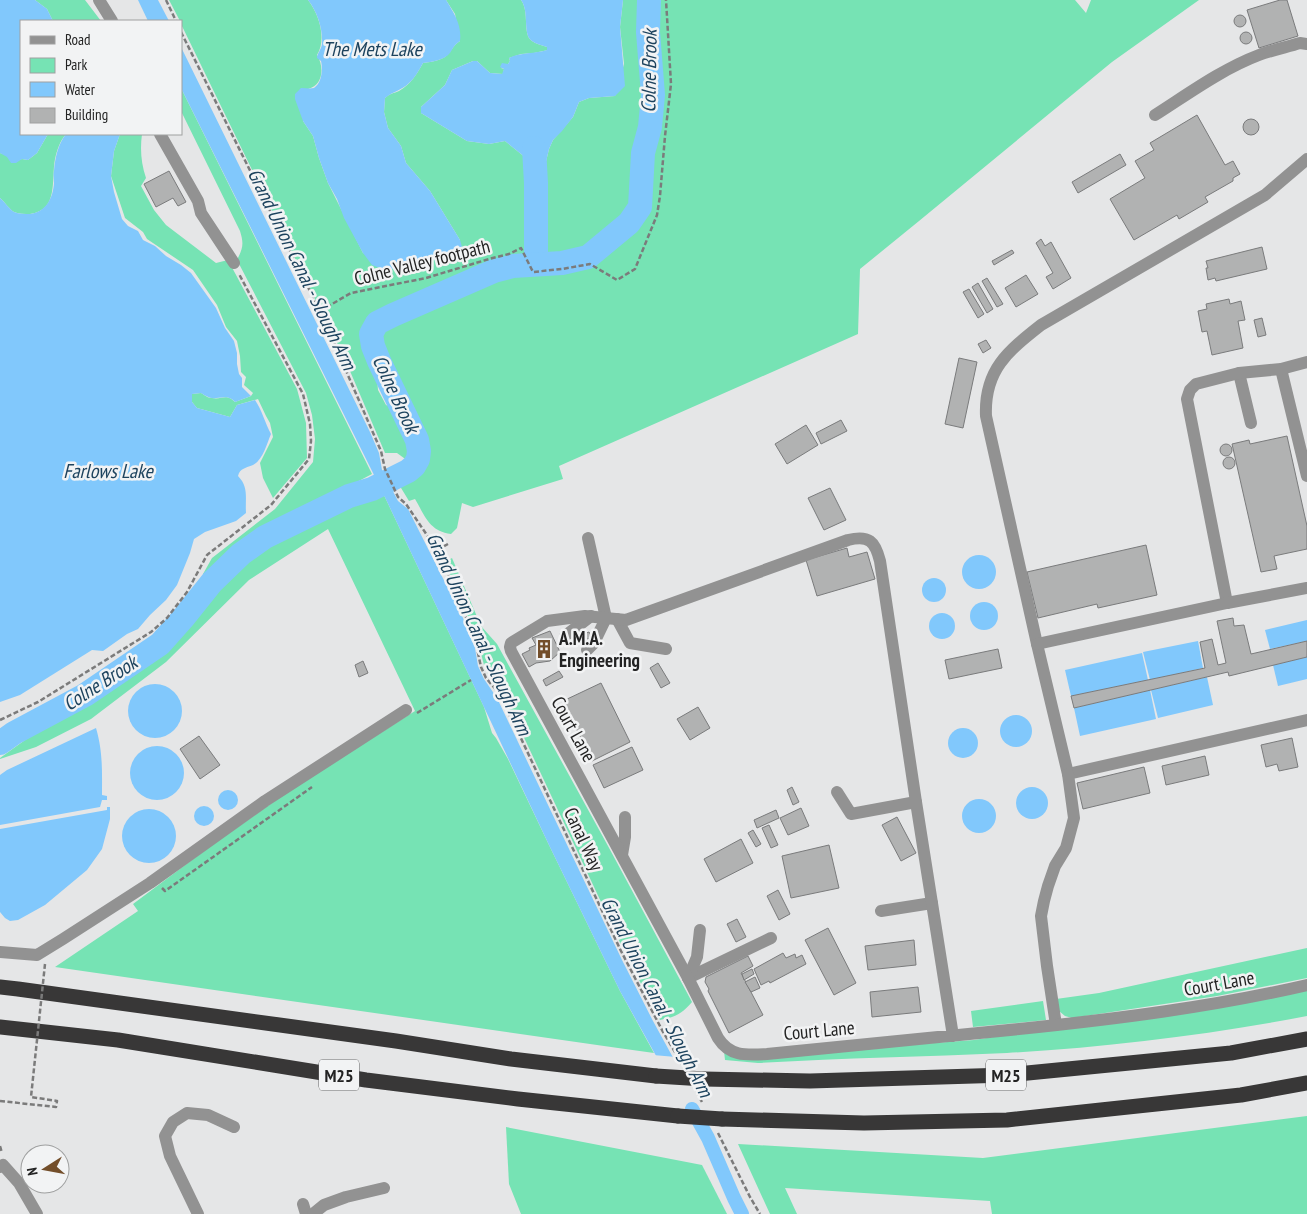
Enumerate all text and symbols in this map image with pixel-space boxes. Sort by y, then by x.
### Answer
legend [20,20,182,135]
water label: Colne Brook [635,27,663,113]
text: Road [65,30,91,49]
water label: The Mets Lake [322,36,424,62]
text: Park [65,55,87,74]
text: Water [65,80,96,99]
text: Building [65,105,108,124]
water label: Grand Union Canal - Slough Arm [242,164,363,375]
street label: Colne Valley footpath [352,234,492,290]
water label: Colne Brook [367,351,426,439]
water label: Farlows Lake [63,458,154,484]
water label: Grand Union Canal - Slough Arm [421,528,538,741]
place label: A.M.A. Engineering [558,626,640,672]
building icon: A.M.A. Engineering [533,638,555,660]
water label: Colne Brook [58,648,144,717]
street label: Court Lane [546,692,602,766]
street label: Canal Way [559,804,609,875]
water label: Grand Union Canal - Slough Arm [595,893,719,1102]
street label: Court Lane [1182,965,1256,1001]
street label: Court Lane [783,1015,856,1045]
road number: M25 [319,1060,359,1090]
road number: M25 [986,1060,1026,1090]
north arrow [20,1144,70,1194]
text: N [23,1166,42,1177]

